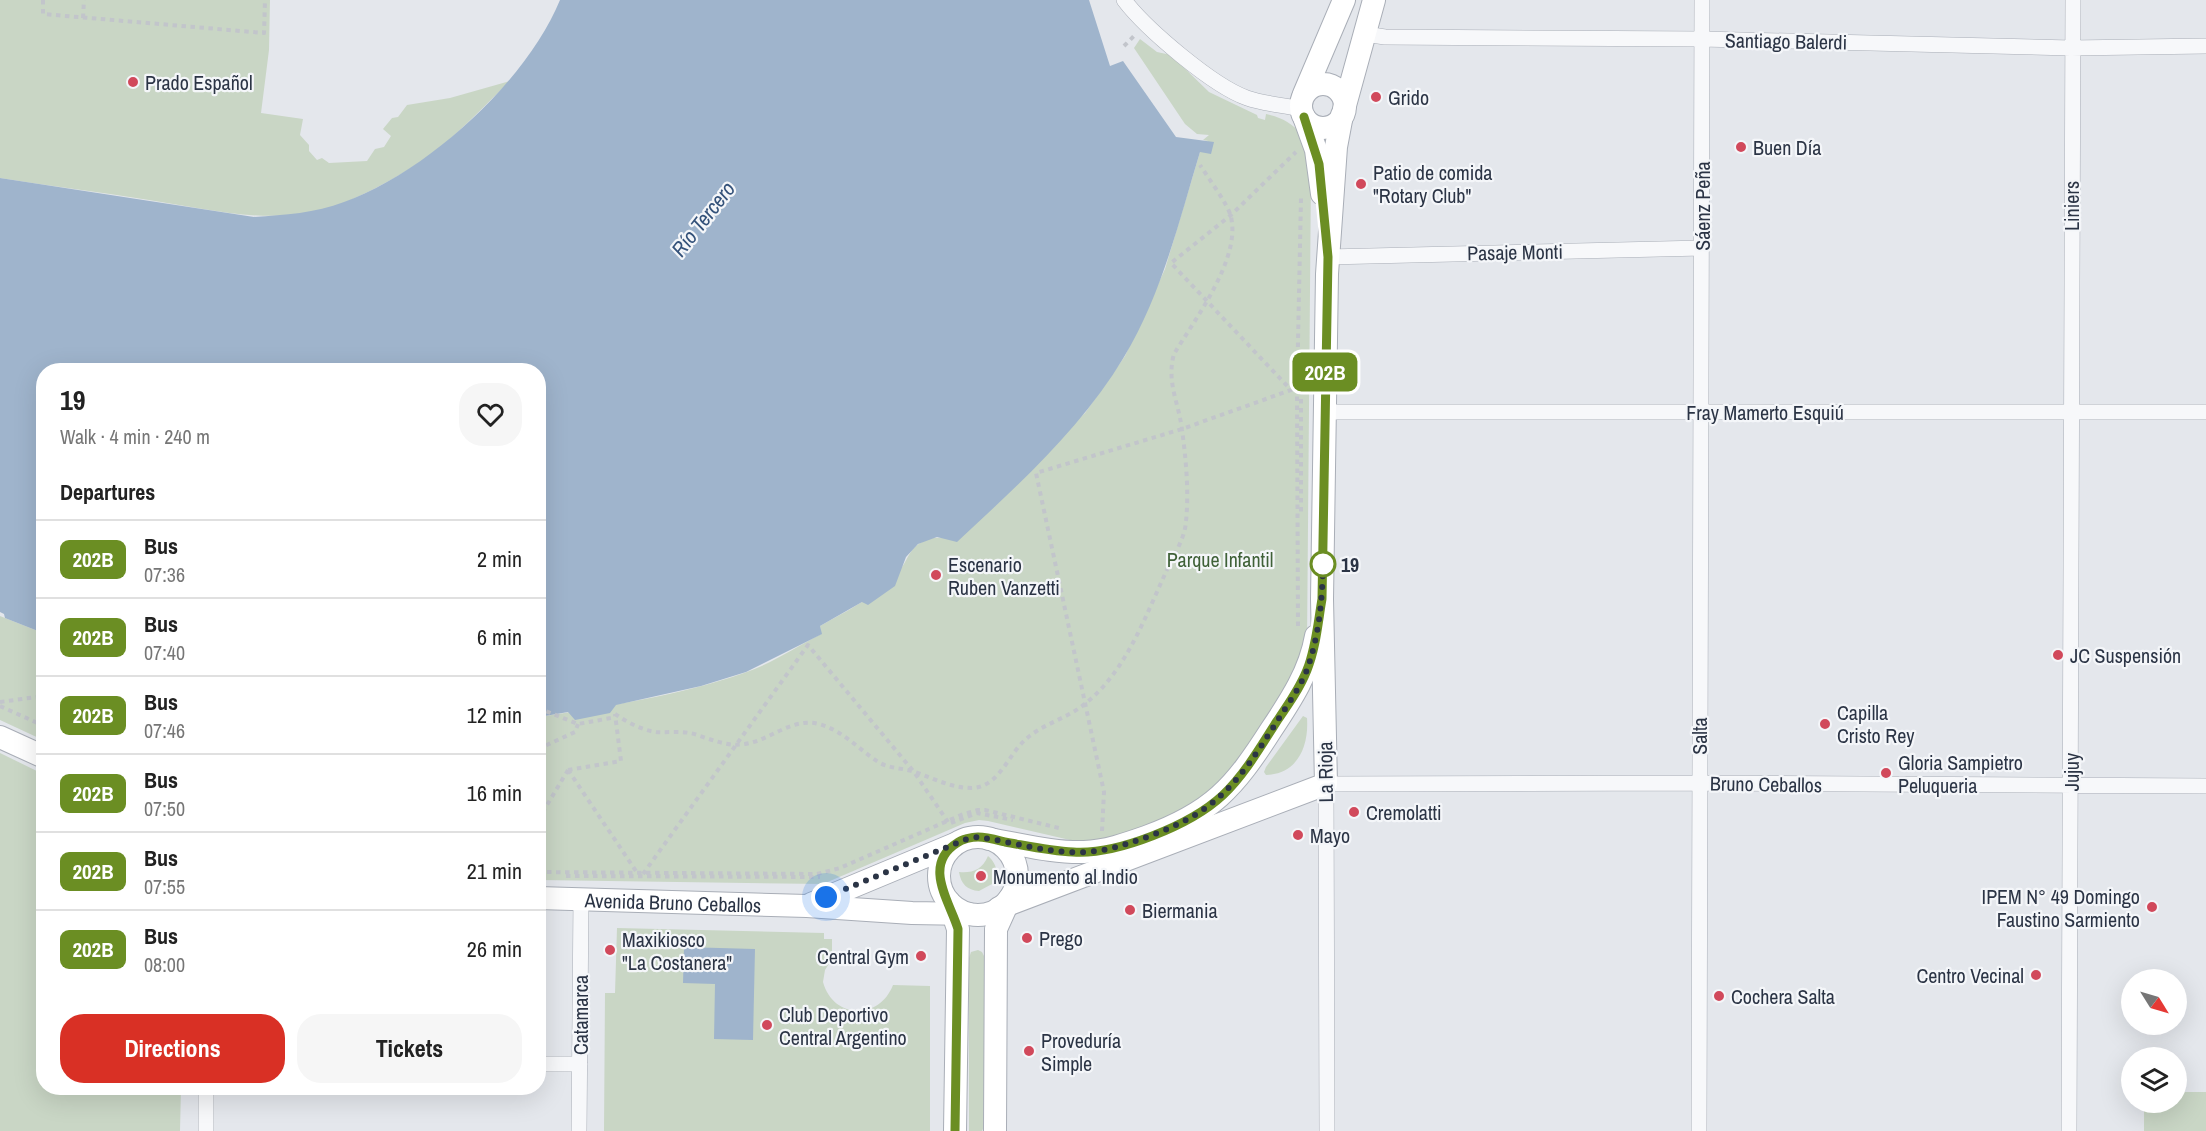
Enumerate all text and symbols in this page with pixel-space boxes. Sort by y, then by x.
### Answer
street label: Santiago Balerdi [1725,26,1847,56]
place label: Prado Español [145,69,253,96]
marker: Prado Español [126,75,140,89]
place label: Grido [1388,84,1429,111]
marker: Grido [1369,90,1383,104]
place label: Buen Día [1753,134,1821,161]
marker: Buen Día [1734,140,1748,154]
place label: Patio de comida "Rotary Club" [1373,159,1492,209]
street label: Sáenz Peña [1689,161,1716,251]
water label: Río Tercero [664,175,742,263]
marker: Patio de comida "Rotary Club" [1354,177,1368,191]
street label: Liniers [2058,181,2085,231]
street label: Pasaje Monti [1467,238,1563,266]
line badge: 202B [1283,352,1367,392]
text: 202B [1304,358,1346,387]
text: 19 [60,381,86,419]
button: heart [459,383,522,446]
street label: Fray Mamerto Esquiú [1686,399,1844,426]
text: Walk · 4 min · 240 m [60,423,210,450]
text: Departures [60,477,155,507]
text: Bus [144,531,178,561]
text: 2 min [477,544,522,574]
text: 202B [72,545,114,574]
park label: Parque Infantil [1167,546,1273,573]
place label: Escenario Ruben Vanzetti [948,551,1060,601]
marker: 19 [1310,551,1336,577]
place label: 19 [1341,551,1359,578]
text: 07:36 [144,561,185,588]
marker: Escenario Ruben Vanzetti [929,568,943,582]
text: Bus [144,609,178,639]
text: 6 min [477,622,522,652]
text: 202B [72,623,114,652]
text: 07:40 [144,639,185,666]
place label: JC Suspensión [2070,642,2181,669]
marker: JC Suspensión [2051,648,2065,662]
text: Bus [144,687,178,717]
place label: Capilla Cristo Rey [1837,699,1915,749]
text: 12 min [467,700,522,730]
text: 202B [72,701,114,730]
text: 07:46 [144,717,185,744]
street label: Salta [1686,717,1713,755]
marker: Capilla Cristo Rey [1818,717,1832,731]
street label: La Rioja [1311,741,1339,803]
place label: Gloria Sampietro Peluqueria [1898,749,2023,799]
street label: Jujuy [2058,752,2085,791]
text: Bus [144,765,178,795]
marker: Gloria Sampietro Peluqueria [1879,766,1893,780]
street label: Bruno Ceballos [1710,770,1822,798]
text: 16 min [467,778,522,808]
text: 202B [72,779,114,808]
text: 07:50 [144,795,185,822]
place label: Cremolatti [1366,799,1442,826]
marker: Cremolatti [1347,805,1361,819]
place label: Mayo [1310,822,1350,849]
marker: Mayo [1291,828,1305,842]
text: Bus [144,843,178,873]
text: 21 min [467,856,522,886]
text: 202B [72,857,114,886]
place label: Monumento al Indio [993,863,1138,890]
marker: Monumento al Indio [974,869,988,883]
text: 07:55 [144,873,185,900]
your location [811,882,841,912]
place label: IPEM N° 49 Domingo Faustino Sarmiento [1982,883,2140,933]
street label: Avenida Bruno Ceballos [583,886,762,918]
place label: Biermania [1142,897,1218,924]
marker: IPEM N° 49 Domingo Faustino Sarmiento [2145,900,2159,914]
marker: Biermania [1123,903,1137,917]
text: Bus [144,921,178,951]
place label: Prego [1039,925,1083,952]
place label: Maxikiosco "La Costanera" [622,926,732,976]
marker: Prego [1020,931,1034,945]
text: 26 min [467,934,522,964]
text: 202B [72,935,114,964]
marker: Maxikiosco "La Costanera" [603,943,617,957]
place label: Central Gym [817,943,909,970]
marker: Central Gym [914,949,928,963]
text: 08:00 [144,951,185,978]
place label: Centro Vecinal [1916,962,2024,989]
marker: Centro Vecinal [2029,968,2043,982]
north arrow [2121,969,2187,1035]
map controls [2121,969,2187,1113]
street label: Catamarca [567,975,594,1055]
place label: Cochera Salta [1731,983,1835,1010]
marker: Cochera Salta [1712,989,1726,1003]
place label: Club Deportivo Central Argentino [779,1001,907,1051]
button: Directions [60,1014,285,1083]
button: Tickets [297,1014,522,1083]
marker: Club Deportivo Central Argentino [760,1018,774,1032]
place label: Proveduría Simple [1041,1027,1121,1077]
marker: Proveduría Simple [1022,1044,1036,1058]
button: layers [2121,1047,2187,1113]

